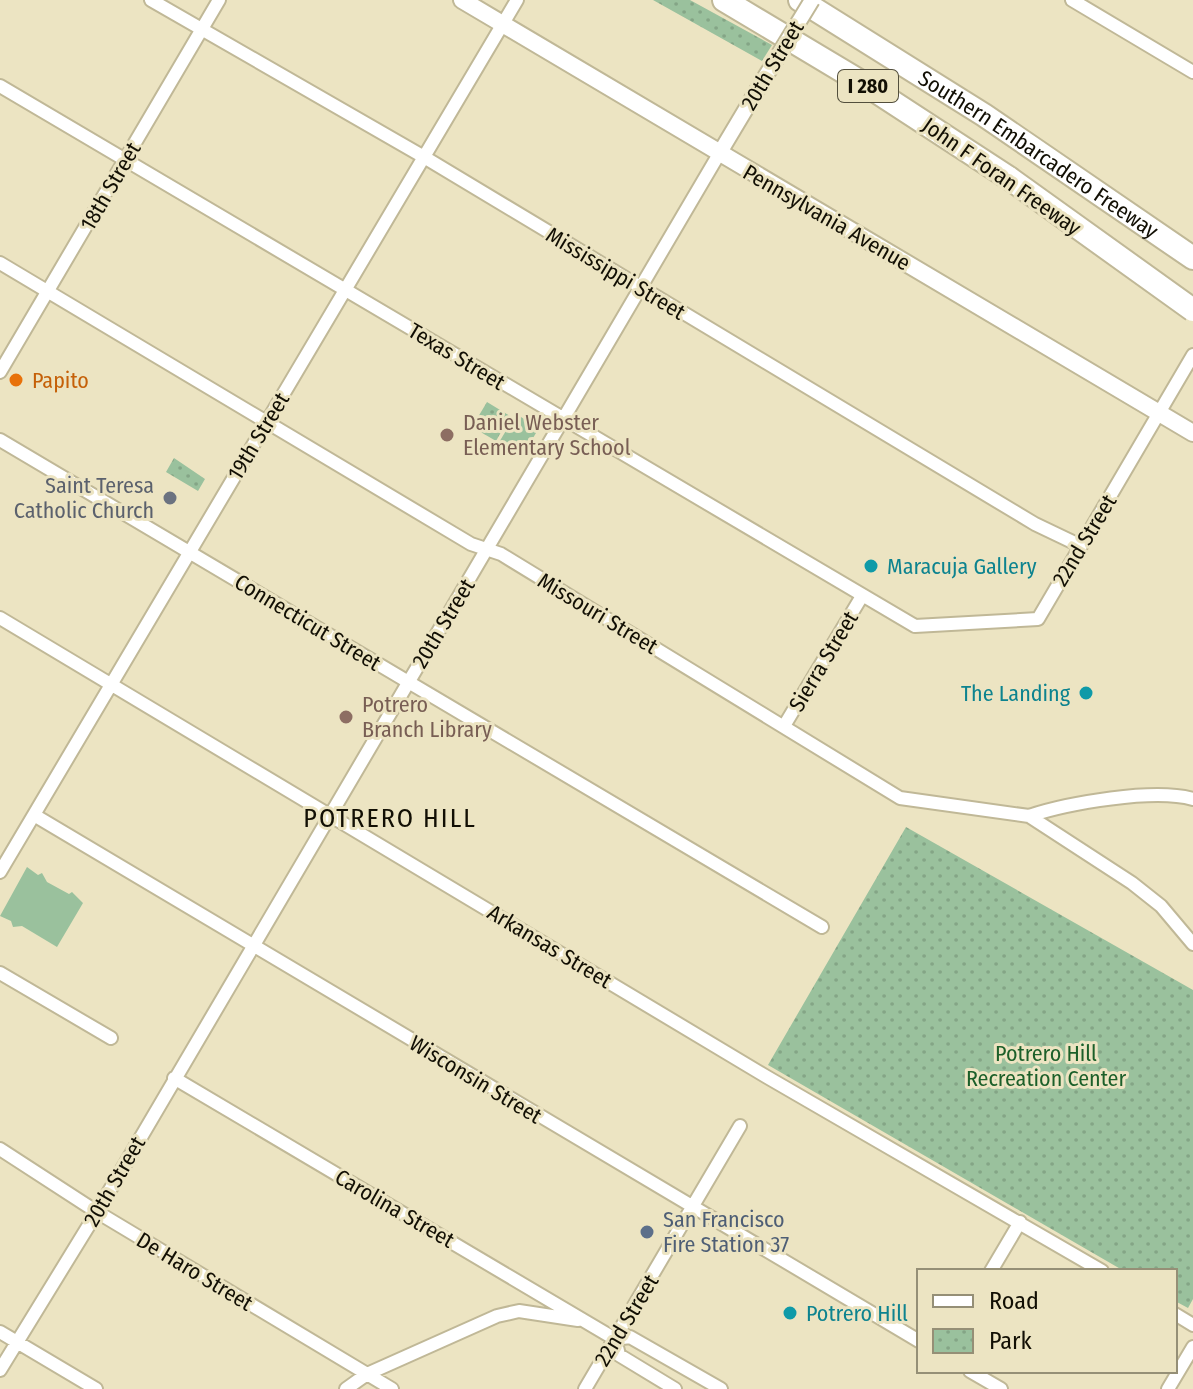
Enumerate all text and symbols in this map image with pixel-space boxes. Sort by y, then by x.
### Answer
street label: 20th Street [735,15,810,115]
street label: Southern Embarcadero Freeway [913,64,1164,244]
road number: I 280 [838,70,898,102]
street label: John F Foran Freeway [917,111,1087,241]
street label: 18th Street [74,137,147,235]
street label: Pennsylvania Avenue [738,159,915,276]
street label: Mississippi Street [541,221,691,326]
street label: Texas Street [403,317,511,396]
place label: Papito [32,367,89,394]
marker: Papito [7,371,25,389]
street label: 19th Street [222,387,295,485]
place label: Daniel Webster Elementary School [463,409,631,461]
marker: Daniel Webster Elementary School [438,426,456,444]
place label: Saint Teresa Catholic Church [14,472,154,524]
marker: Saint Teresa Catholic Church [161,489,179,507]
street label: 22nd Street [1047,489,1123,591]
place label: Maracuja Gallery [887,553,1037,580]
marker: Maracuja Gallery [862,557,880,575]
street label: Missouri Street [533,567,663,660]
street label: Connecticut Street [230,568,386,677]
street label: 20th Street [406,573,481,673]
street label: Sierra Street [783,606,864,716]
place label: The Landing [961,680,1071,707]
marker: The Landing [1077,684,1095,702]
place label: Potrero Branch Library [362,691,492,743]
marker: Potrero Branch Library [337,708,355,726]
district label: POTRERO HILL [303,803,477,834]
street label: Arkansas Street [483,899,617,994]
street label: Wisconsin Street [405,1029,547,1130]
park label: Potrero Hill Recreation Center [966,1040,1126,1092]
street label: 20th Street [78,1131,151,1231]
street label: Carolina Street [330,1163,460,1254]
place label: San Francisco Fire Station 37 [663,1206,789,1258]
marker: San Francisco Fire Station 37 [638,1223,656,1241]
street label: De Haro Street [132,1226,258,1317]
street label: 22nd Street [589,1269,665,1371]
legend [917,1269,1177,1373]
text: Road [989,1287,1039,1315]
place label: Potrero Hill [806,1300,908,1327]
marker: Potrero Hill [781,1304,799,1322]
text: Park [989,1327,1032,1355]

